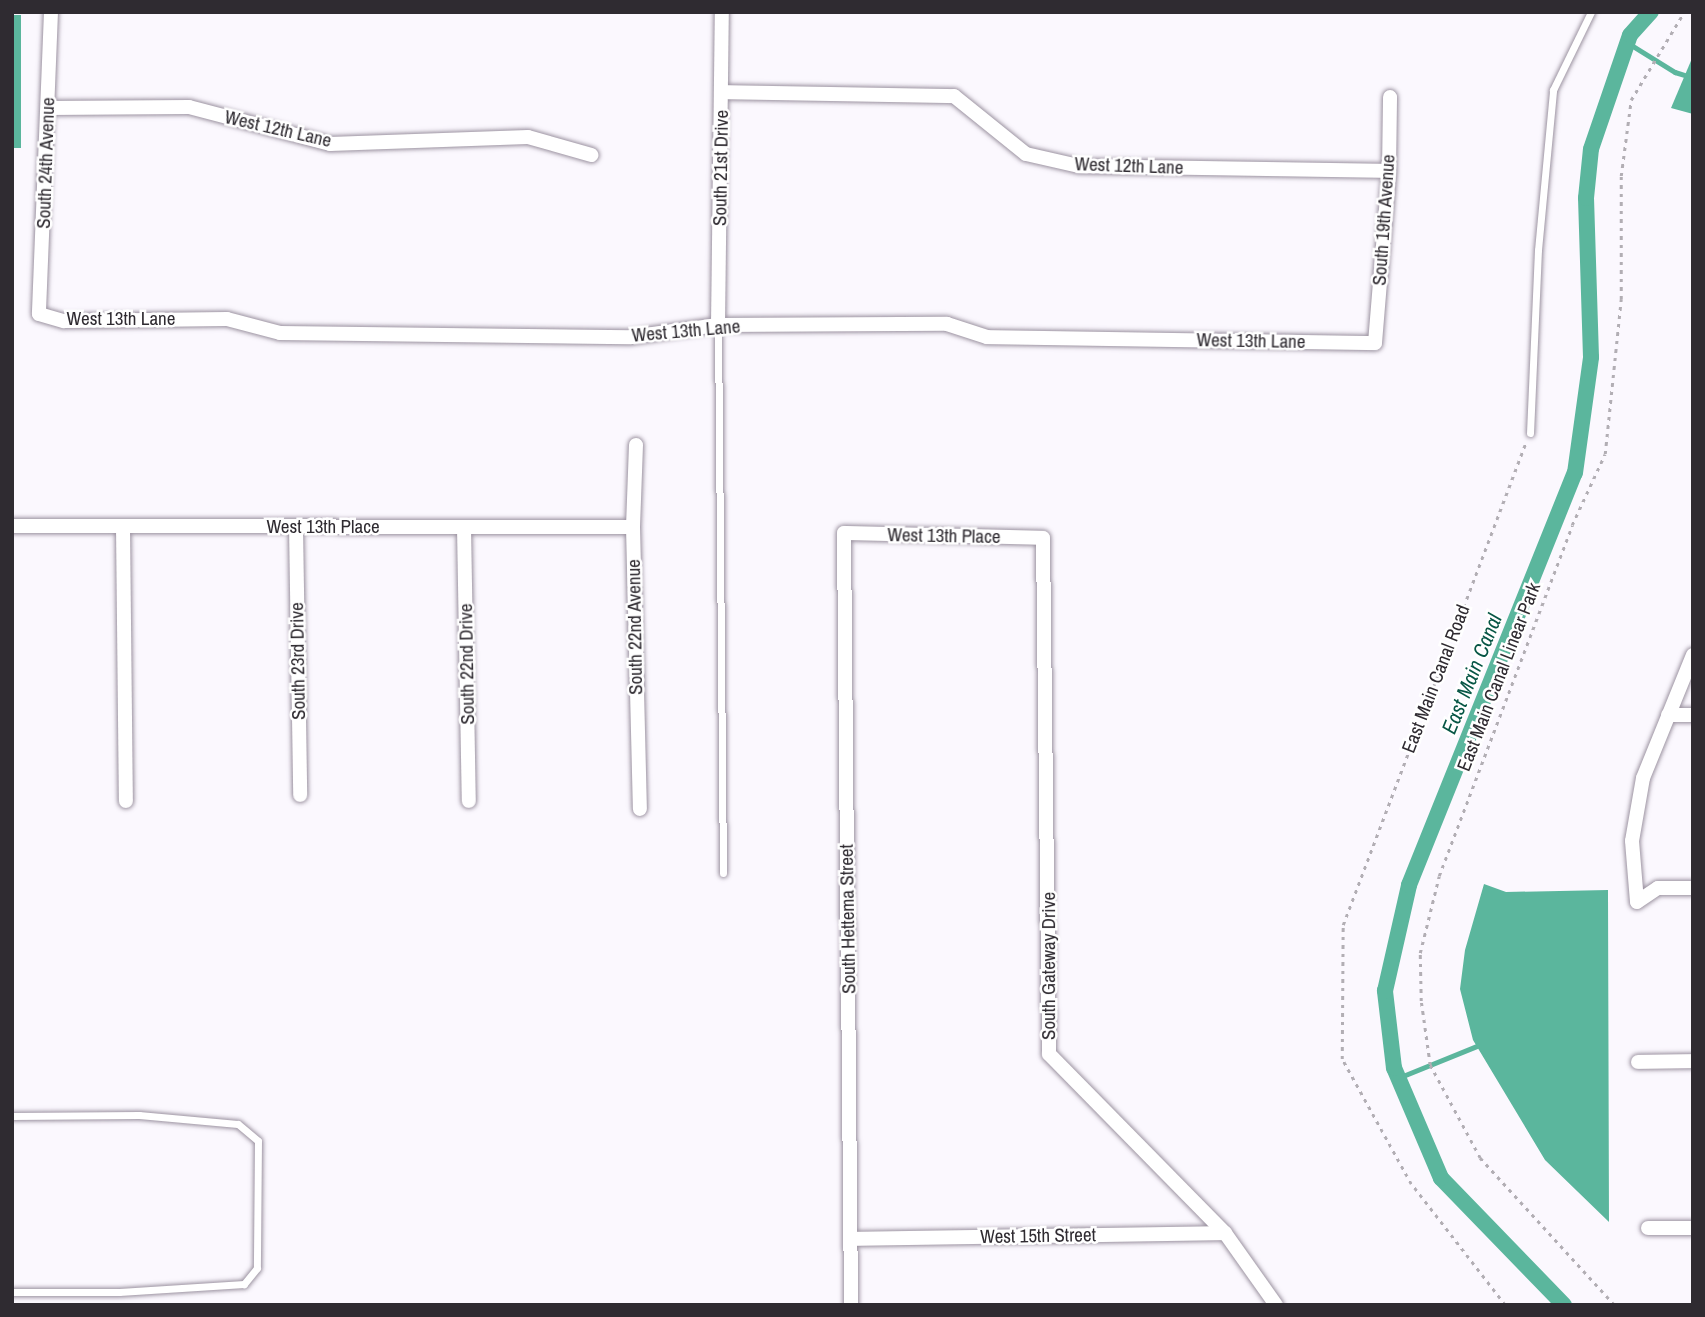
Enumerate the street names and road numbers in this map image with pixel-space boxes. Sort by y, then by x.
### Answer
street label: South 24th Avenue [32,97,60,229]
street label: West 12th Lane [222,106,334,152]
street label: South 21st Drive [709,110,733,226]
street label: West 12th Lane [1074,153,1184,179]
street label: South 19th Avenue [1368,153,1400,287]
street label: West 13th Lane [67,308,175,330]
street label: West 13th Lane [631,315,741,347]
street label: West 13th Lane [1196,329,1306,353]
street label: West 13th Place [266,516,380,538]
street label: West 13th Place [887,524,1001,548]
street label: South 22nd Avenue [622,559,648,695]
street label: East Main Canal Linear Park [1453,580,1545,774]
street label: South 23rd Drive [286,602,310,720]
street label: East Main Canal Road [1397,602,1475,756]
street label: South 22nd Drive [455,603,479,725]
street label: South Hettema Street [835,844,861,994]
street label: South Gateway Drive [1038,892,1060,1040]
street label: West 15th Street [980,1224,1096,1248]

